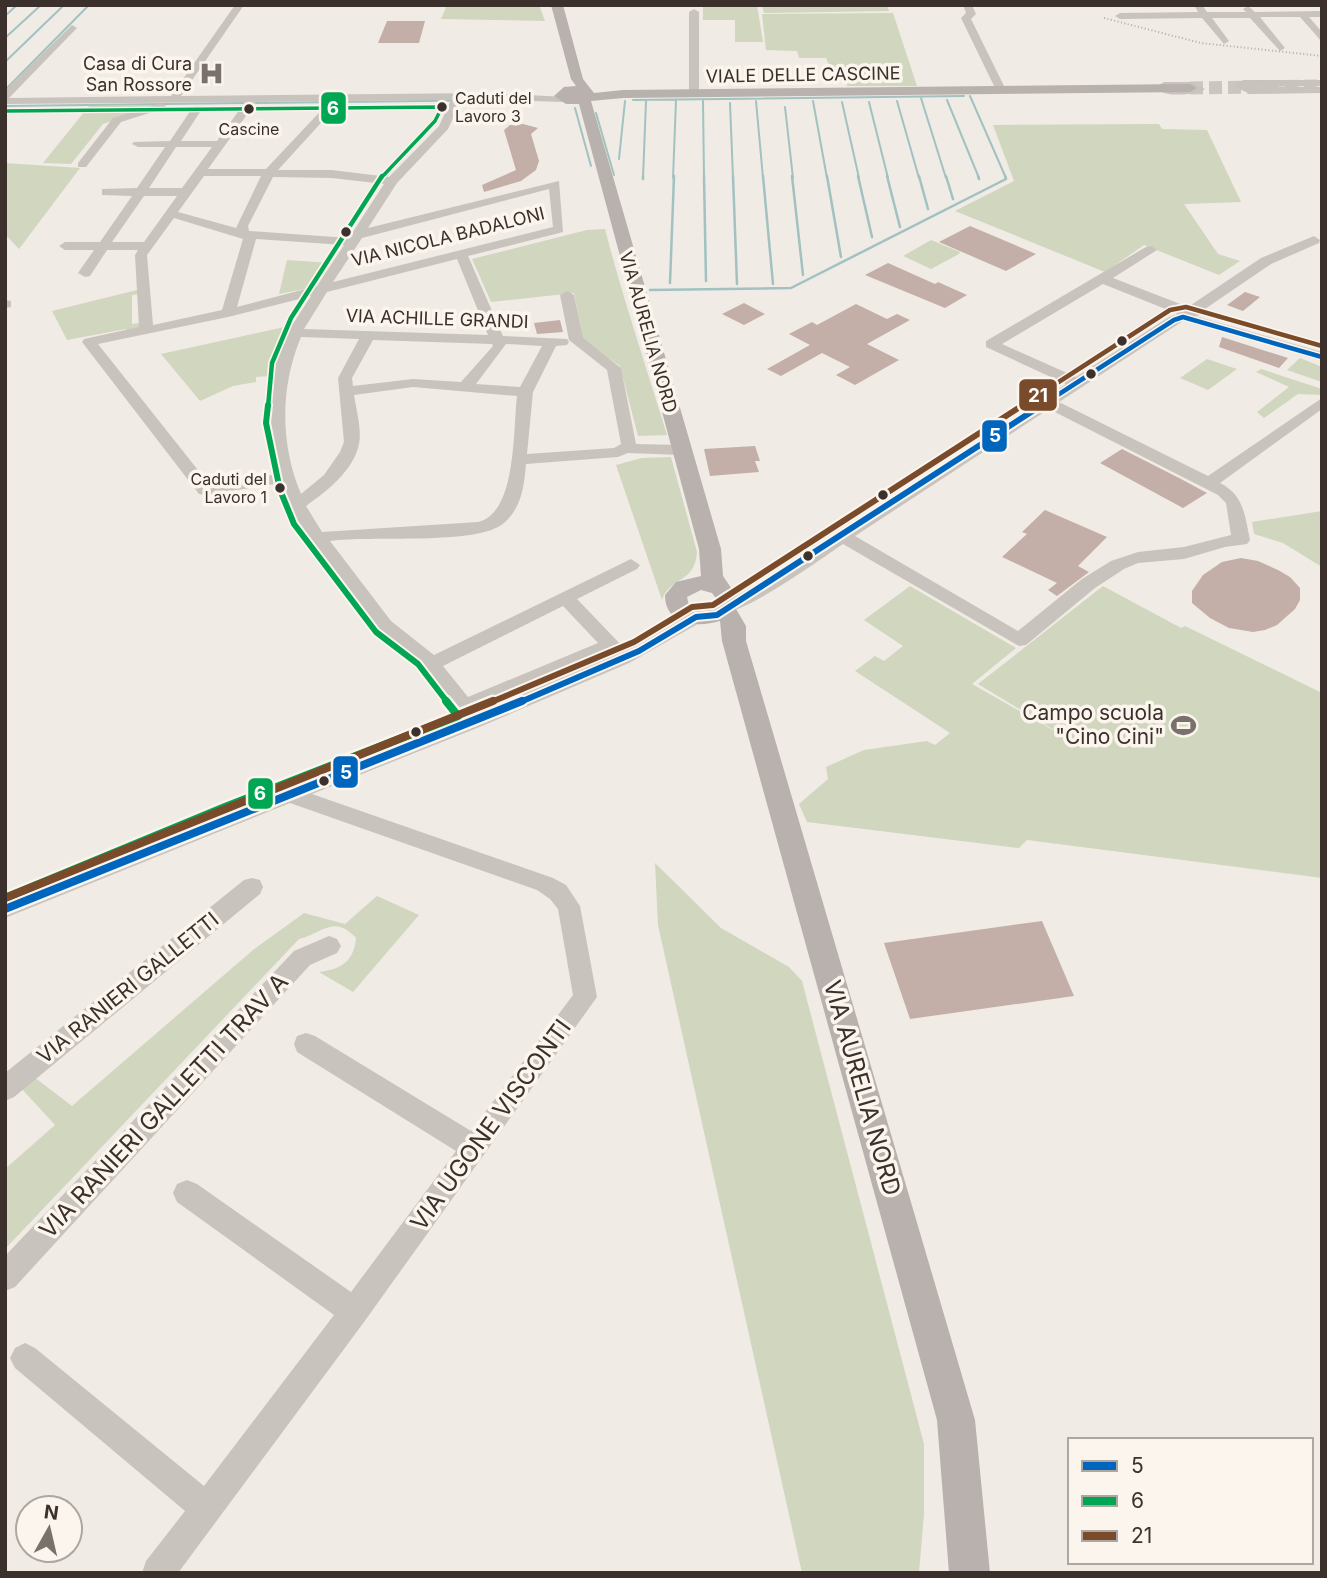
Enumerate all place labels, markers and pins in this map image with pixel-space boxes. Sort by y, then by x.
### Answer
place label: Casa di Cura San Rossore [83,53,192,95]
hospital icon: Casa di Cura San Rossore [198,60,226,88]
place label: Caduti del Lavoro 3 [455,88,532,126]
marker: Caduti del Lavoro 3 [435,100,449,114]
marker: Cascine [242,102,256,116]
place label: Cascine [219,119,279,139]
unlabelled marker [339,225,353,239]
unlabelled marker [1115,334,1129,348]
unlabelled marker [1084,367,1098,381]
place label: Caduti del Lavoro 1 [190,469,267,507]
marker: Caduti del Lavoro 1 [273,481,287,495]
unlabelled marker [876,488,890,502]
unlabelled marker [801,549,815,563]
place label: Campo scuola "Cino Cini" [1022,700,1164,749]
sports icon: Campo scuola "Cino Cini" [1170,711,1198,739]
unlabelled marker [409,725,423,739]
unlabelled marker [317,774,331,788]

